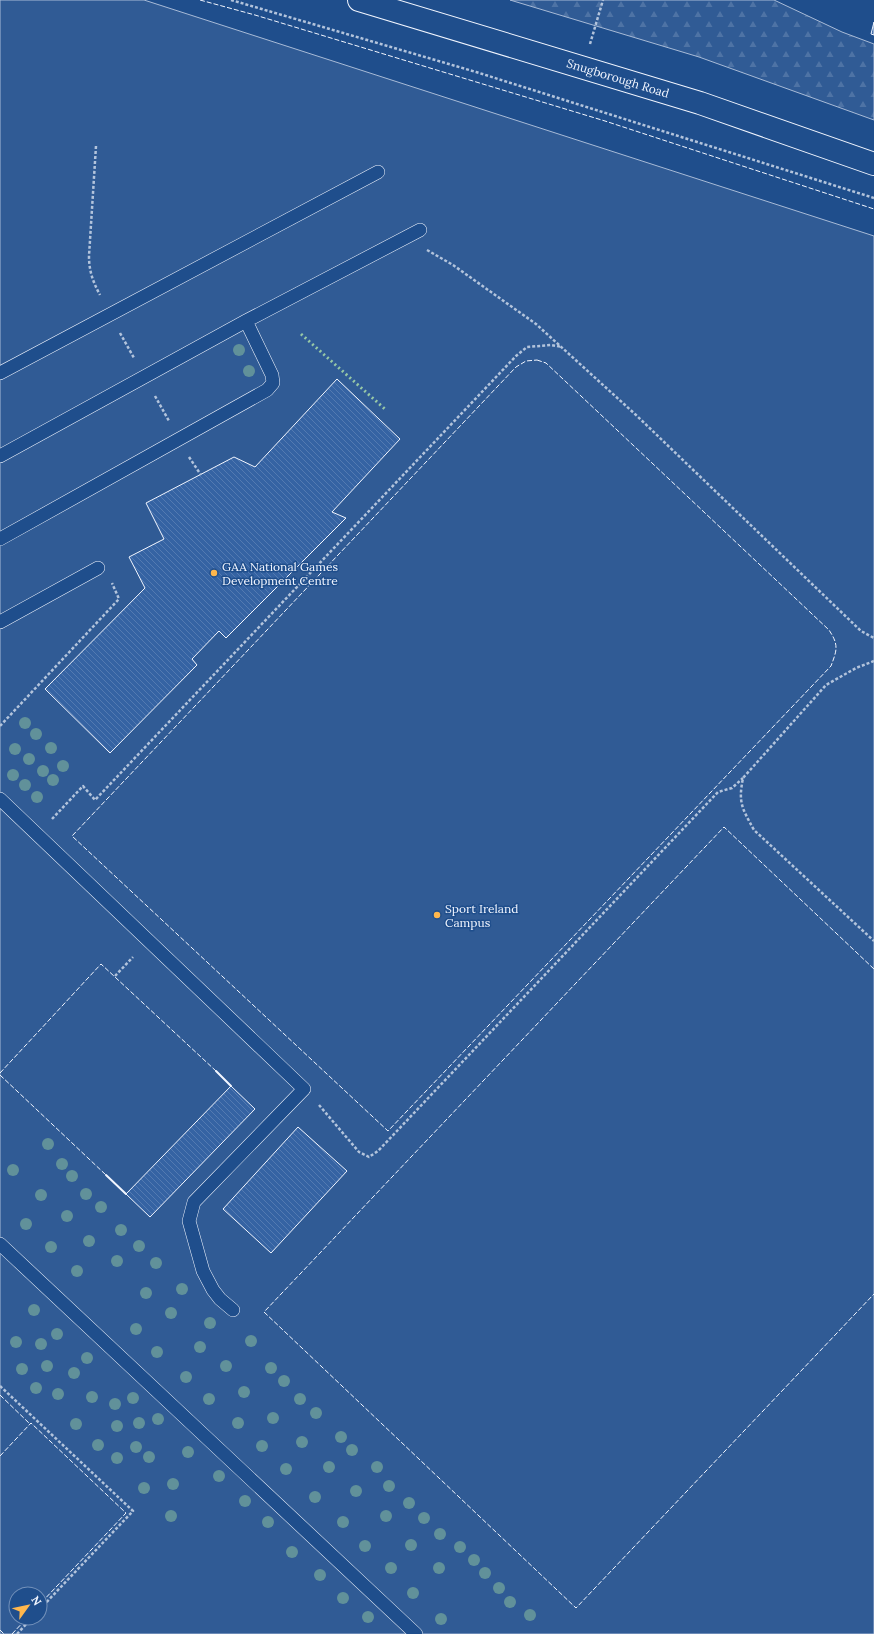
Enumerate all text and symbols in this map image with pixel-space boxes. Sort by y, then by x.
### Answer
street label: Snugborough Road [565,55,671,101]
place label: GAA National Games Development Centre [222,559,339,588]
marker: GAA National Games Development Centre [209,568,219,578]
place label: Sport Ireland Campus [445,901,518,930]
marker: Sport Ireland Campus [432,910,442,920]
north arrow [8,1586,48,1626]
text: N [28,1593,45,1608]

